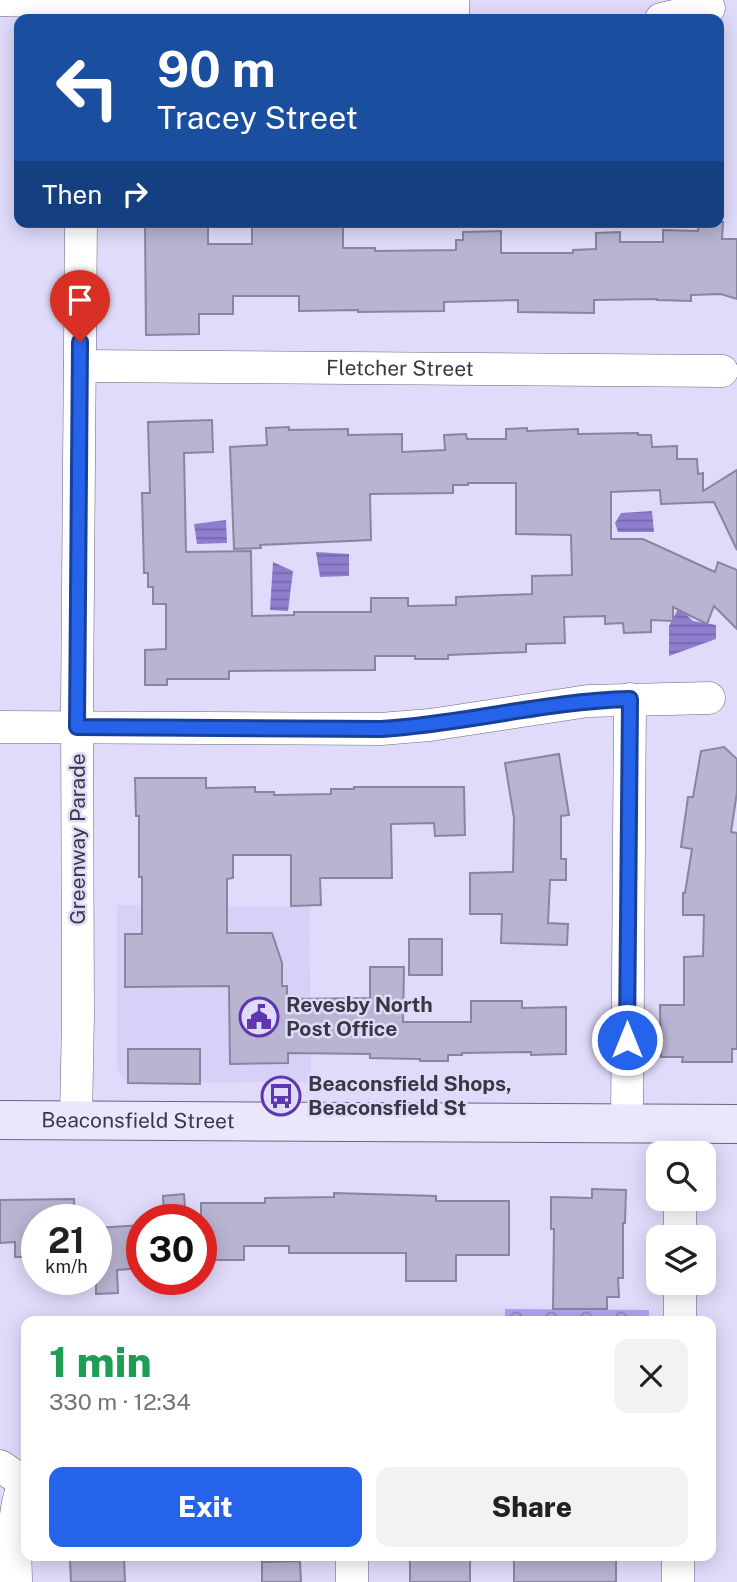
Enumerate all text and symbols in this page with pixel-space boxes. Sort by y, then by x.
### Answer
text: 90 m [157,40,276,98]
icon: left [42,42,133,133]
text: Tracey Street [157,99,358,136]
icon: right [116,175,154,213]
text: Then [42,179,102,210]
pin [50,270,110,342]
icon: arrive [61,281,99,319]
street label: Fletcher Street [326,355,474,381]
street label: Greenway Parade [65,753,90,925]
place label: Revesby North Post Office [286,992,433,1041]
public building icon: Revesby North Post Office [238,996,280,1038]
position arrow [590,1003,664,1077]
place label: Beaconsfield Shops, Beaconsfield St [308,1071,512,1120]
bus stop icon: Beaconsfield Shops, Beaconsfield St [260,1075,302,1117]
street label: Beaconsfield Street [41,1107,235,1133]
map controls [646,1141,716,1295]
button: search [646,1141,716,1211]
speed limit sign: 30 [126,1204,217,1295]
text: 21 [48,1220,85,1261]
button: layers [646,1225,716,1295]
text: km/h [45,1256,88,1277]
text: 1 min [49,1337,152,1386]
button: close [614,1339,688,1413]
text: 330 m · 12:34 [49,1388,191,1415]
button: Exit [49,1467,362,1547]
button: Share [376,1467,688,1547]

